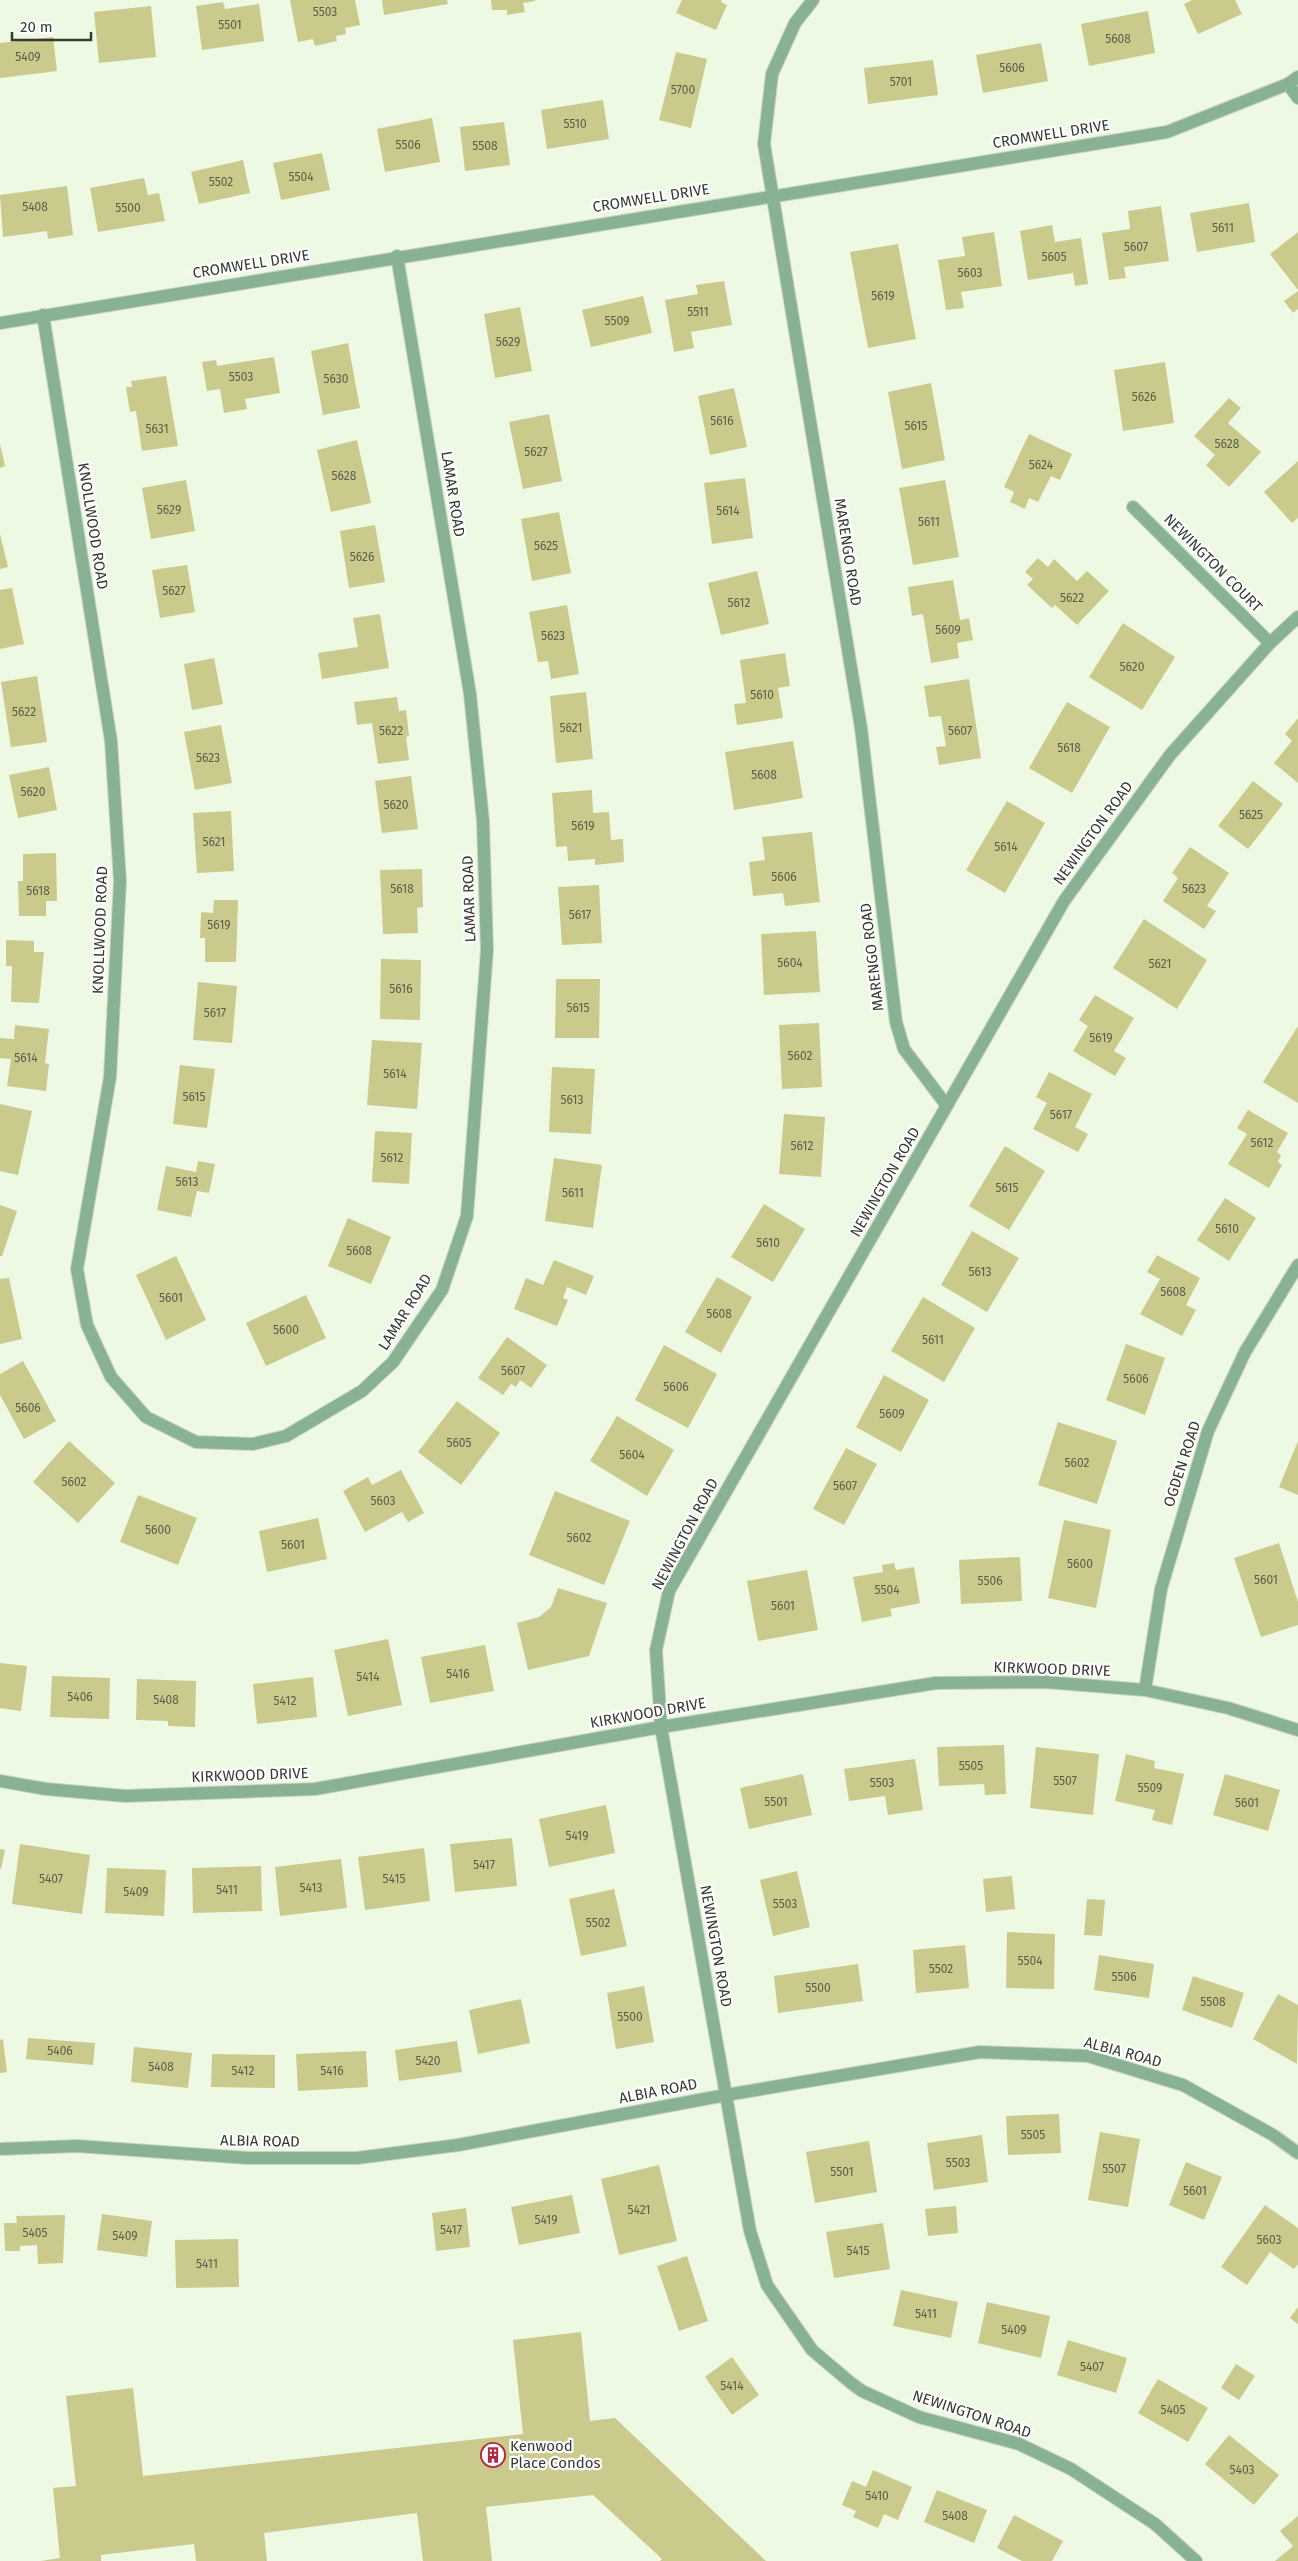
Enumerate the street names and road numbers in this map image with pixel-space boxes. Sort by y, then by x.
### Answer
street label: CROMWELL DRIVE [991,116,1111,152]
street label: CROMWELL DRIVE [591,180,711,216]
street label: CROMWELL DRIVE [191,246,311,282]
street label: LAMAR ROAD [437,450,469,538]
street label: KNOLLWOOD ROAD [74,461,112,591]
street label: MARENGO ROAD [831,497,865,607]
street label: NEWINGTON COURT [1160,510,1266,616]
street label: NEWINGTON ROAD [1049,778,1137,888]
street label: LAMAR ROAD [458,855,480,943]
street label: KNOLLWOOD ROAD [89,866,111,994]
street label: MARENGO ROAD [856,902,888,1012]
street label: NEWINGTON ROAD [846,1124,924,1240]
street label: LAMAR ROAD [374,1270,436,1354]
street label: OGDEN ROAD [1160,1419,1204,1509]
street label: NEWINGTON ROAD [648,1475,722,1593]
street label: KIRKWOOD DRIVE [993,1658,1111,1680]
street label: KIRKWOOD DRIVE [589,1694,707,1732]
street label: KIRKWOOD DRIVE [191,1764,309,1786]
street label: NEWINGTON ROAD [696,1883,736,2009]
street label: ALBIA ROAD [1082,2033,1164,2071]
street label: ALBIA ROAD [617,2075,699,2107]
street label: ALBIA ROAD [220,2131,300,2151]
street label: NEWINGTON ROAD [910,2386,1034,2442]

